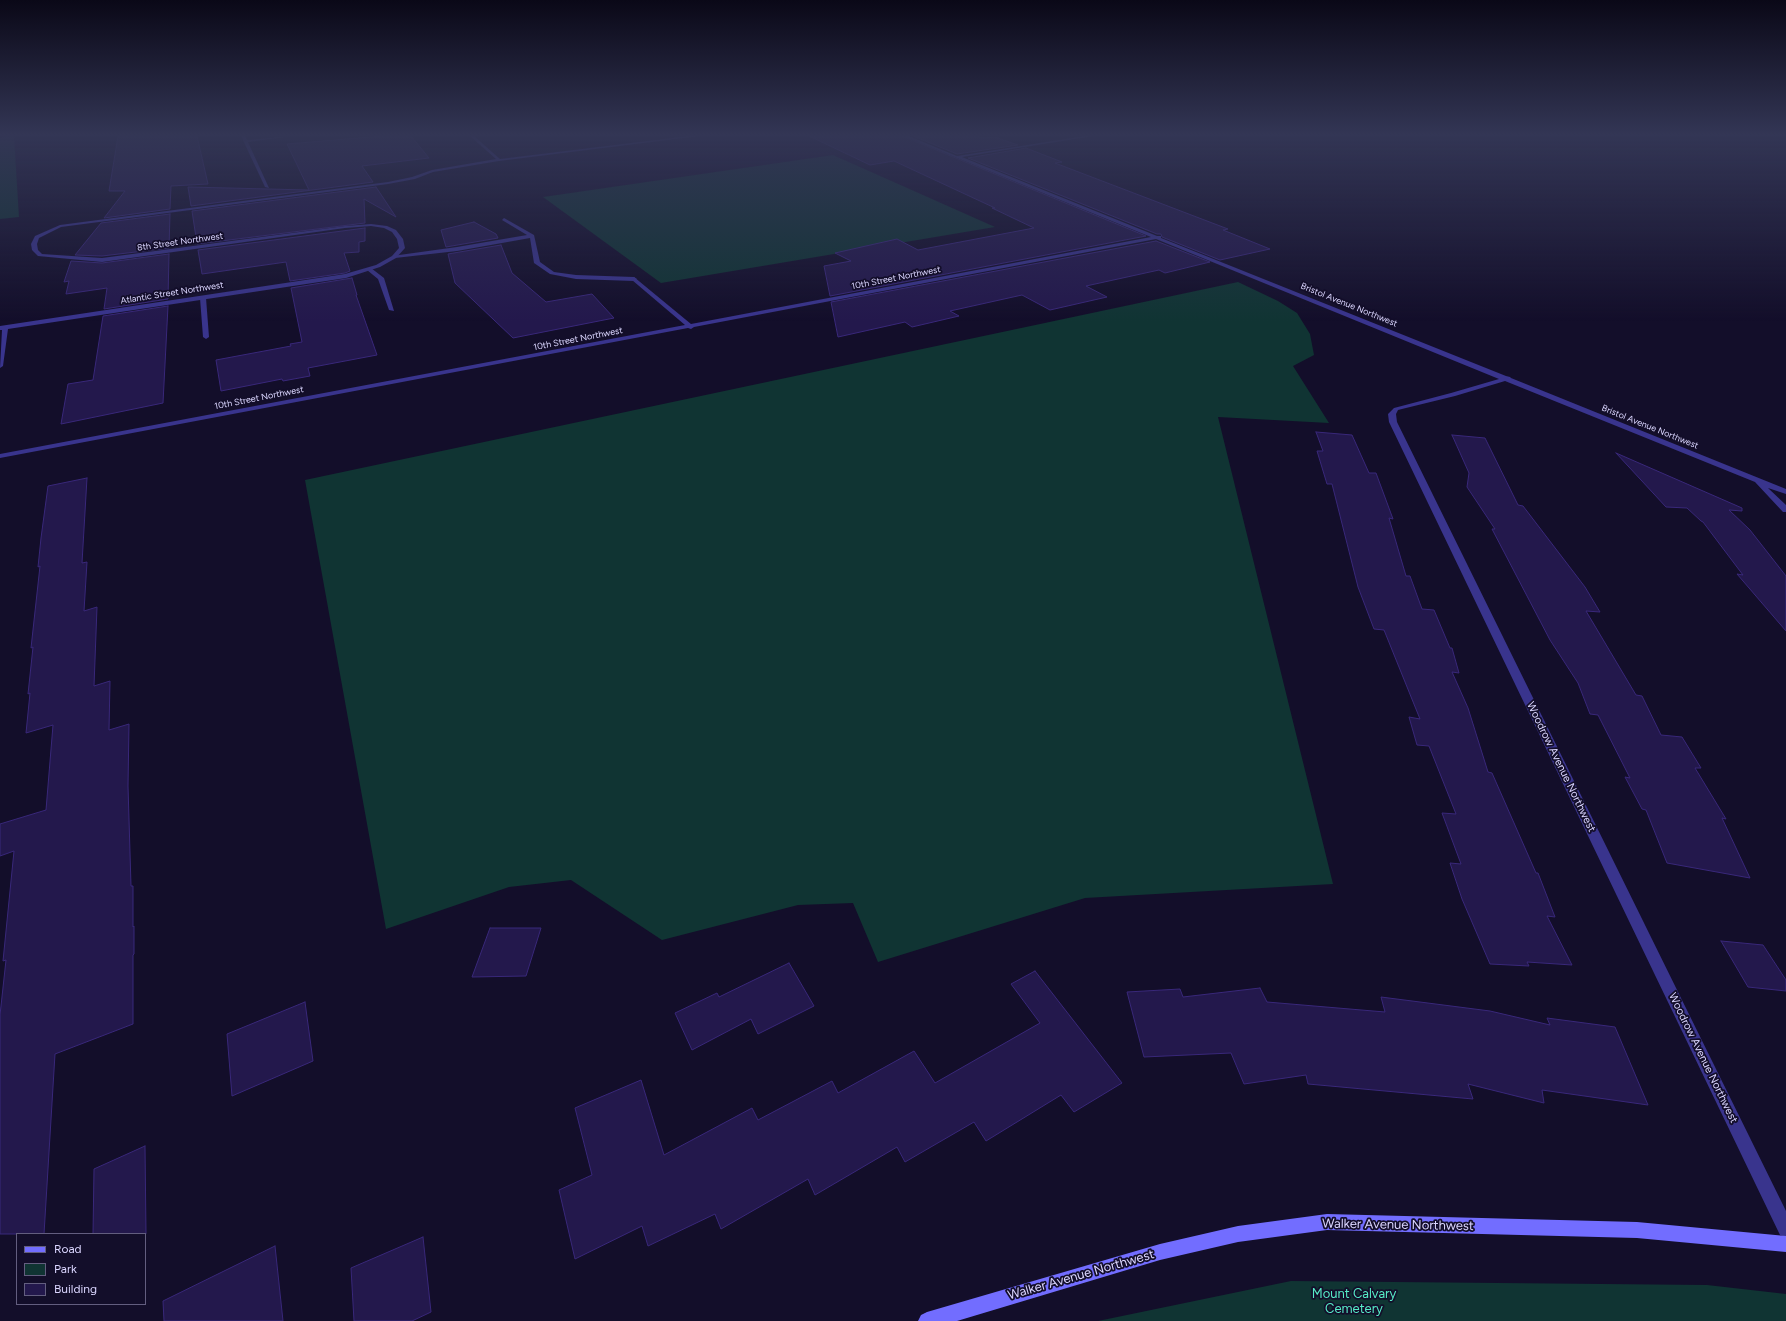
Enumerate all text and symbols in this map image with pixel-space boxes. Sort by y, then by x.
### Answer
street label: 8th Street Northwest [136,231,224,253]
street label: 10th Street Northwest [851,264,941,292]
street label: Atlantic Street Northwest [120,280,224,306]
street label: Bristol Avenue Northwest [1299,281,1399,329]
street label: 10th Street Northwest [533,325,623,353]
street label: 10th Street Northwest [214,384,304,412]
street label: Bristol Avenue Northwest [1600,403,1700,451]
street label: Woodrow Avenue Northwest [1524,700,1598,834]
street label: Woodrow Avenue Northwest [1666,991,1740,1125]
street label: Walker Avenue Northwest [1322,1216,1474,1234]
legend [16,1233,146,1305]
text: Road [54,1242,82,1256]
street label: Walker Avenue Northwest [1006,1247,1156,1303]
text: Park [54,1262,77,1276]
text: Building [54,1282,97,1296]
park label: Mount Calvary Cemetery [1312,1286,1396,1317]

